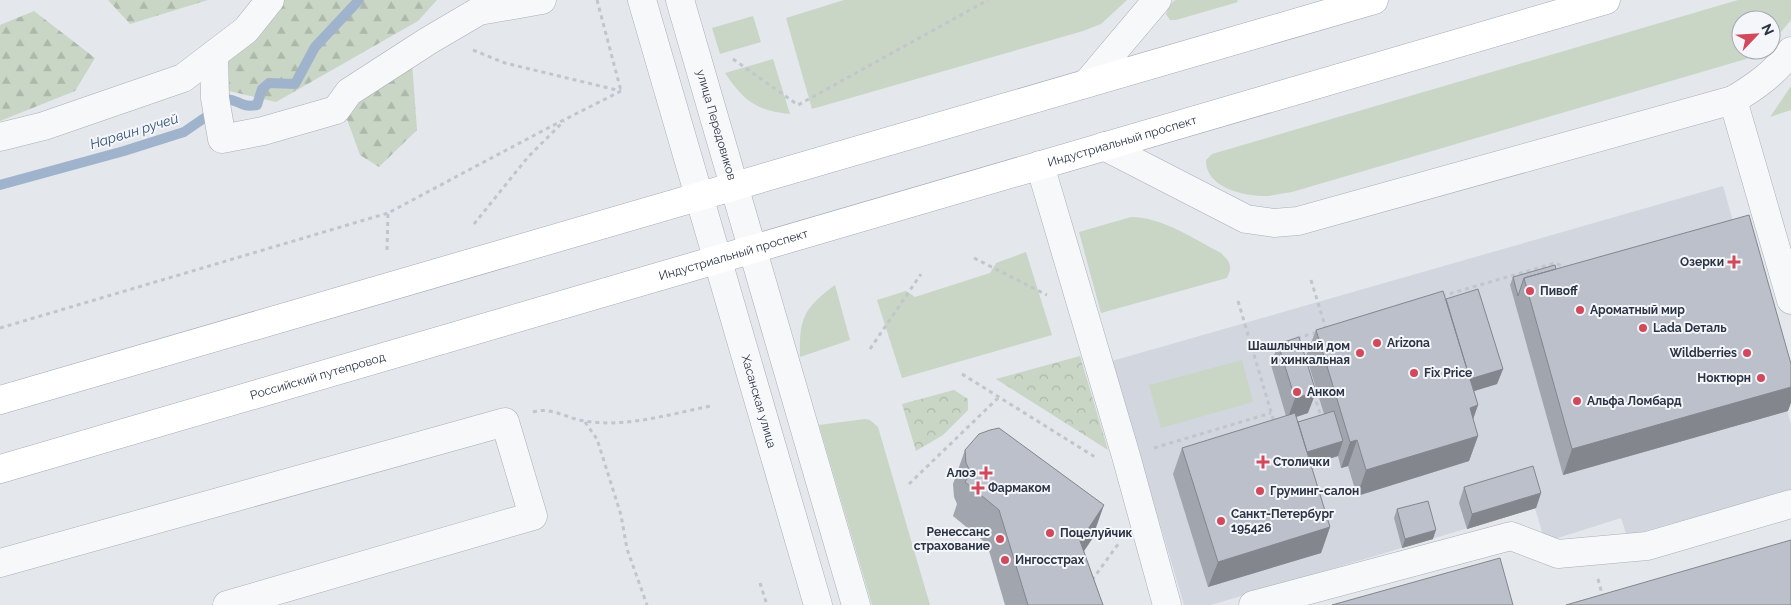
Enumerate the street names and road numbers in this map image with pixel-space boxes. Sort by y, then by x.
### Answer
street label: улица Передовиков [694,68,739,182]
street label: Индустриальный проспект [1046,113,1199,170]
street label: Индустриальный проспект [657,226,810,283]
street label: Российский путепровод [248,350,387,403]
street label: Хасанская улица [739,353,779,450]

